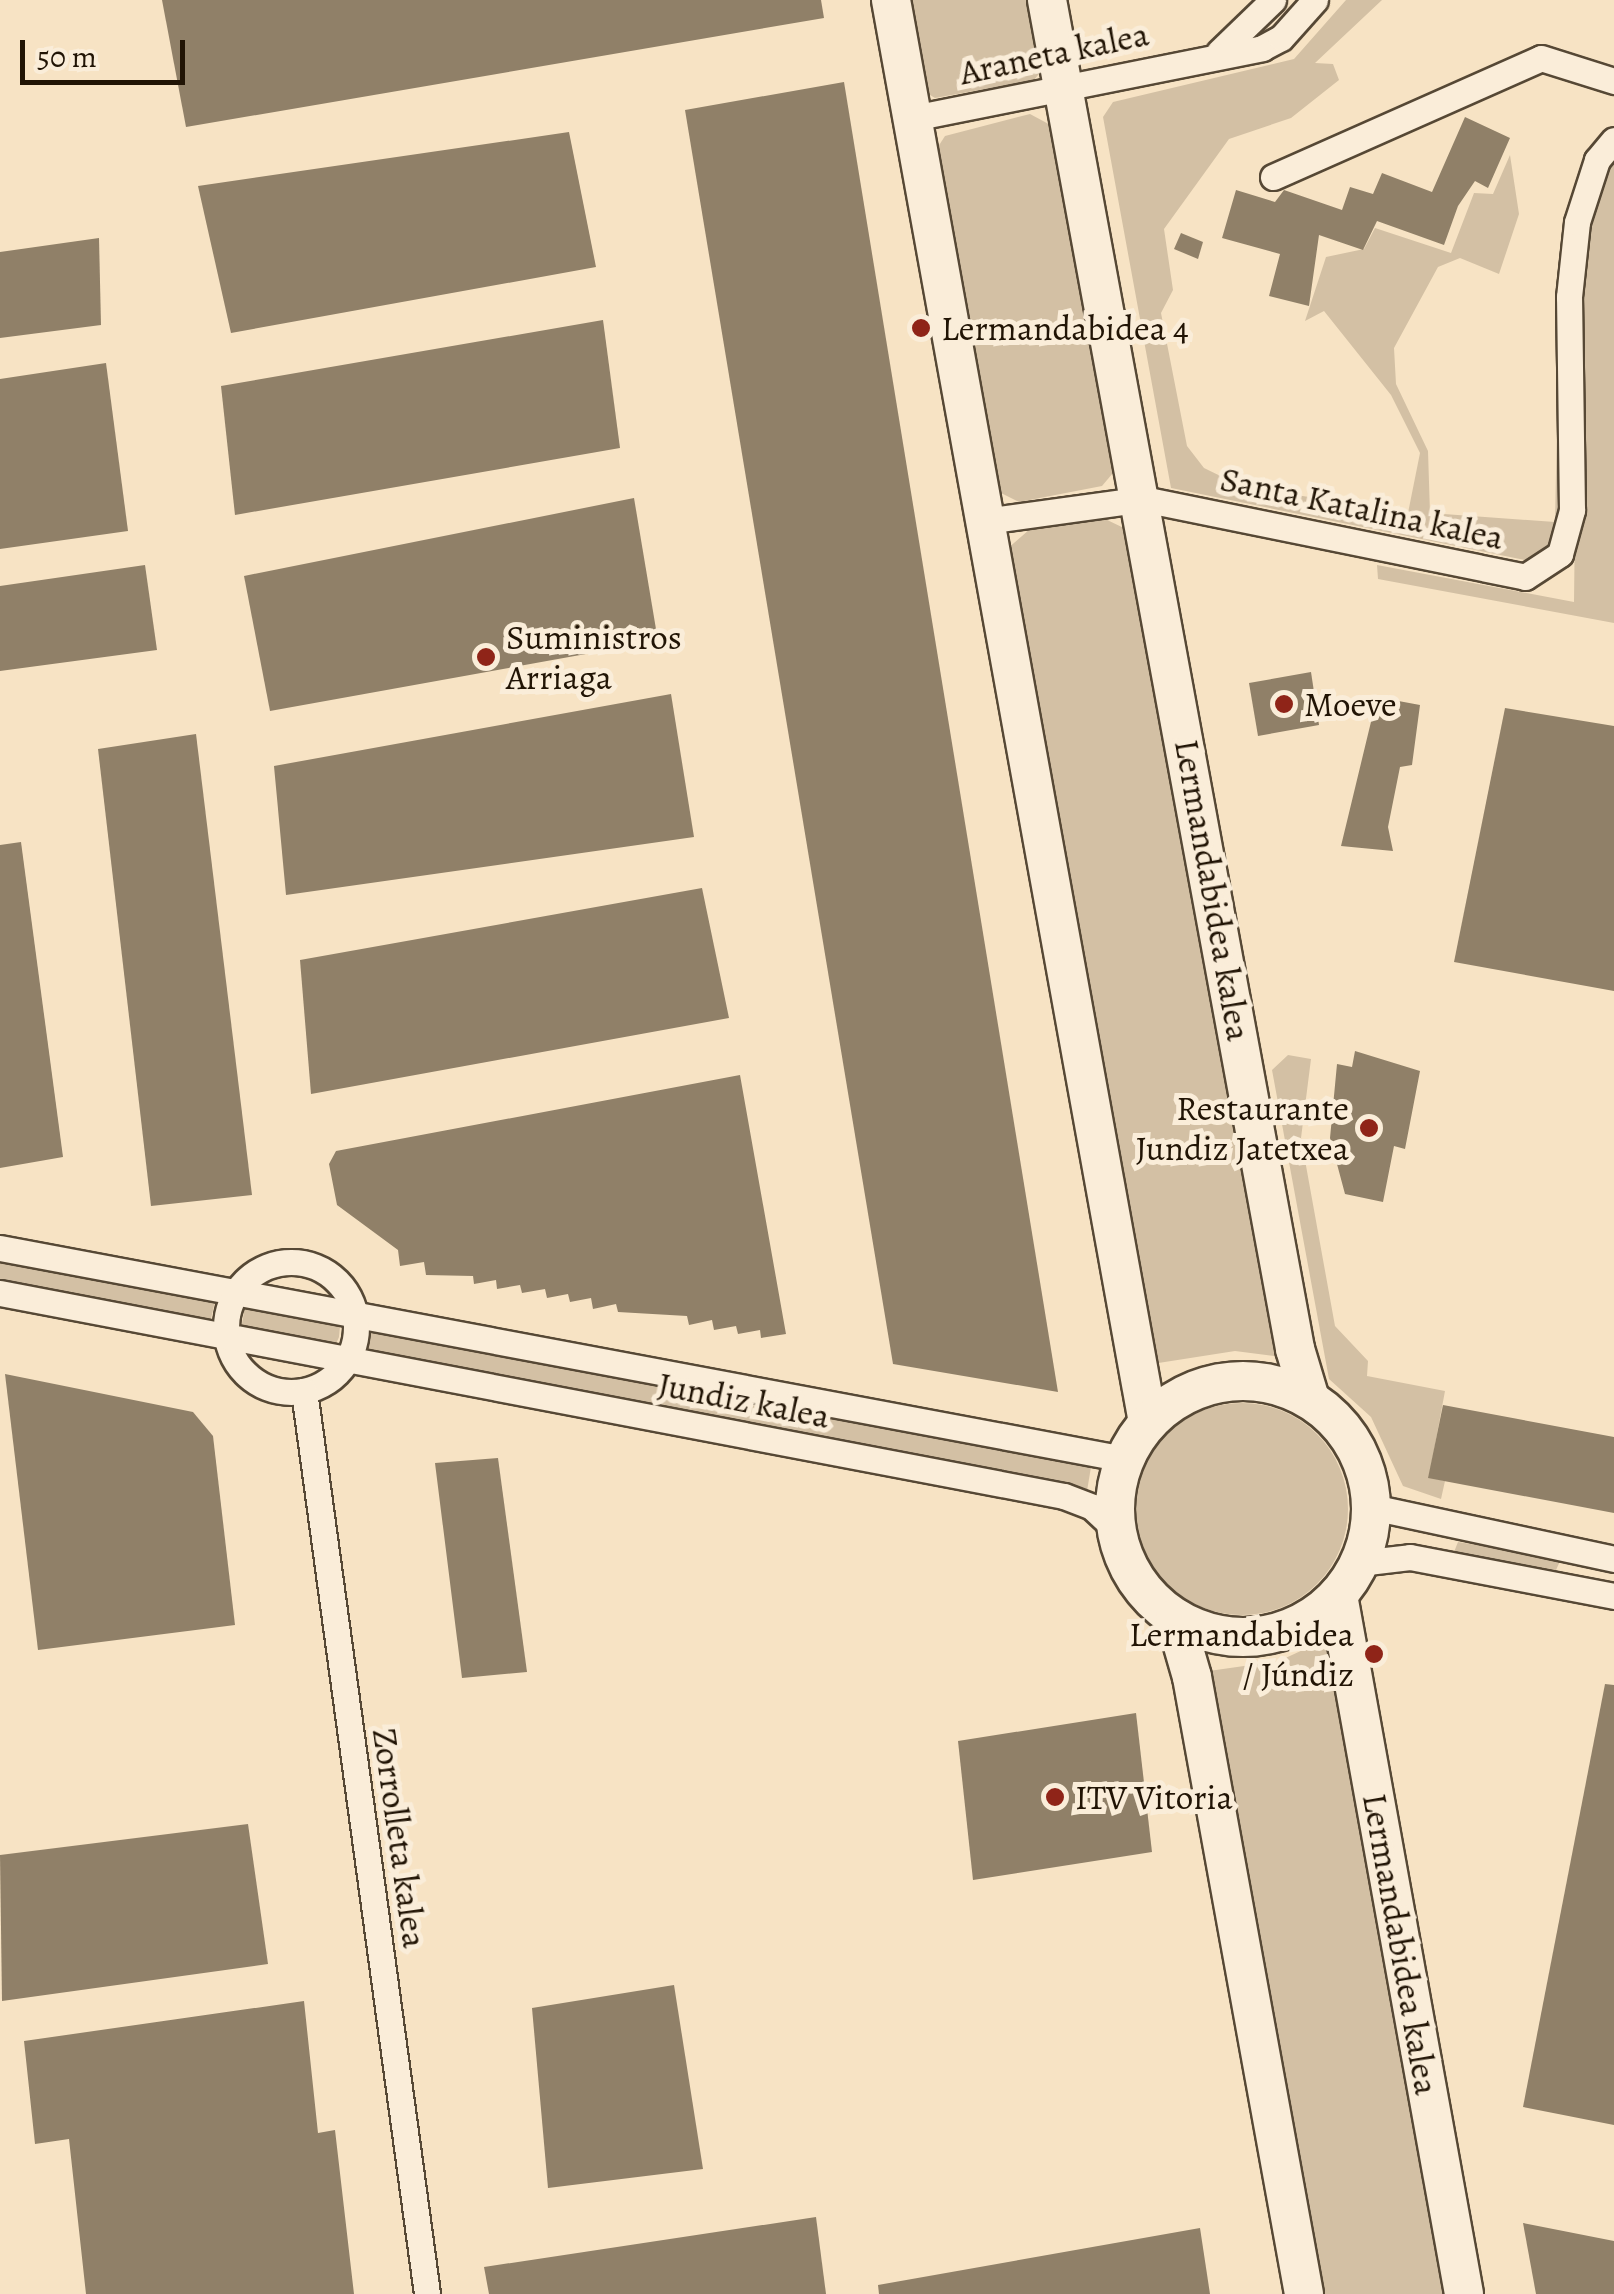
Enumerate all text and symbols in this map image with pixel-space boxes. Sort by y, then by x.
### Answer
street label: Araneta kalea [956,12,1152,94]
scale bar [25,20,190,82]
text: 50 m [37,37,97,77]
place label: Lermandabidea 4 [941,307,1189,349]
marker: Lermandabidea 4 [910,317,932,339]
street label: Santa Katalina kalea [1217,457,1507,559]
place label: Suministros Arriaga [506,616,682,698]
marker: Suministros Arriaga [475,646,497,668]
place label: Moeve [1304,683,1397,725]
marker: Moeve [1273,693,1295,715]
street label: Lermandabidea kalea [1166,736,1260,1044]
place label: Restaurante Jundiz Jatetxea [1135,1087,1349,1169]
marker: Restaurante Jundiz Jatetxea [1358,1117,1380,1139]
street label: Jundiz kalea [655,1363,833,1437]
place label: Lermandabidea / Júndiz [1129,1613,1354,1695]
marker: Lermandabidea / Júndiz [1363,1643,1385,1665]
street label: Zorrolleta kalea [364,1725,436,1951]
place label: ITV Vitoria [1075,1776,1233,1818]
marker: ITV Vitoria [1044,1786,1066,1808]
street label: Lermandabidea kalea [1354,1790,1448,2098]

